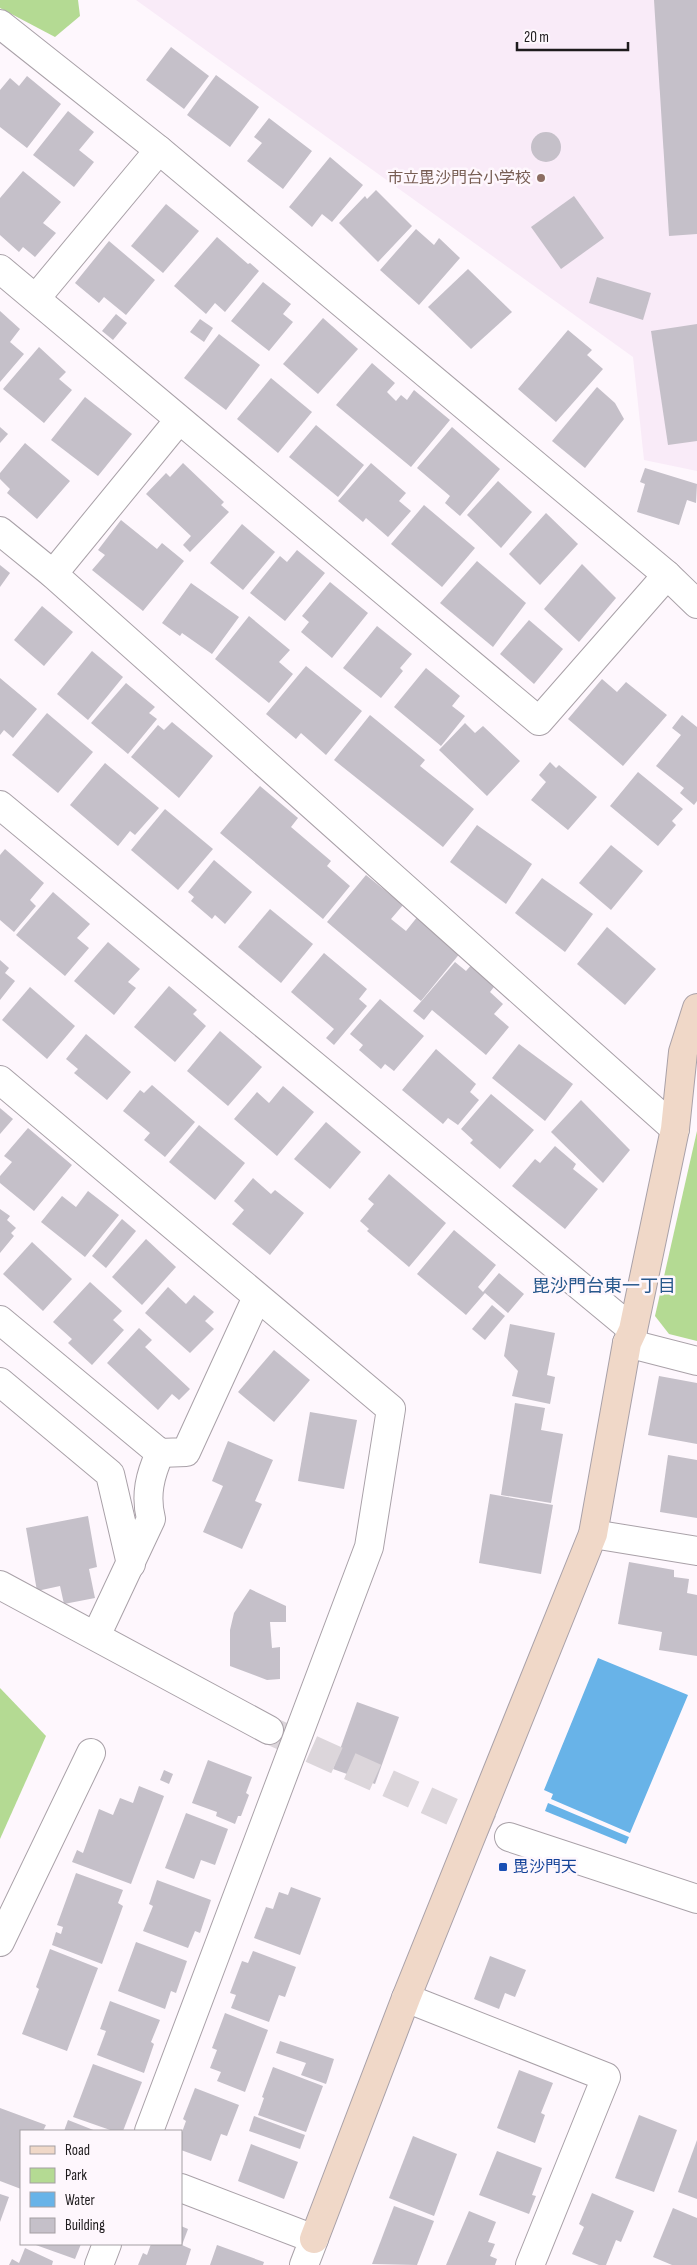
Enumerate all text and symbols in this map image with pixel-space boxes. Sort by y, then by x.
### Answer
scale bar [517,20,628,52]
text: 20 m [524,28,549,47]
place label: 市立毘沙門台小学校 [387,169,531,188]
marker: 市立毘沙門台小学校 [535,172,547,184]
district label: 毘沙門台東一丁目 [532,1276,676,1297]
place label: 毘沙門天 [513,1858,577,1877]
marker: 毘沙門天 [497,1861,509,1873]
legend [20,2130,182,2245]
text: Road [65,2141,90,2160]
text: Park [65,2166,87,2185]
text: Water [65,2191,96,2210]
text: Building [65,2216,105,2235]

